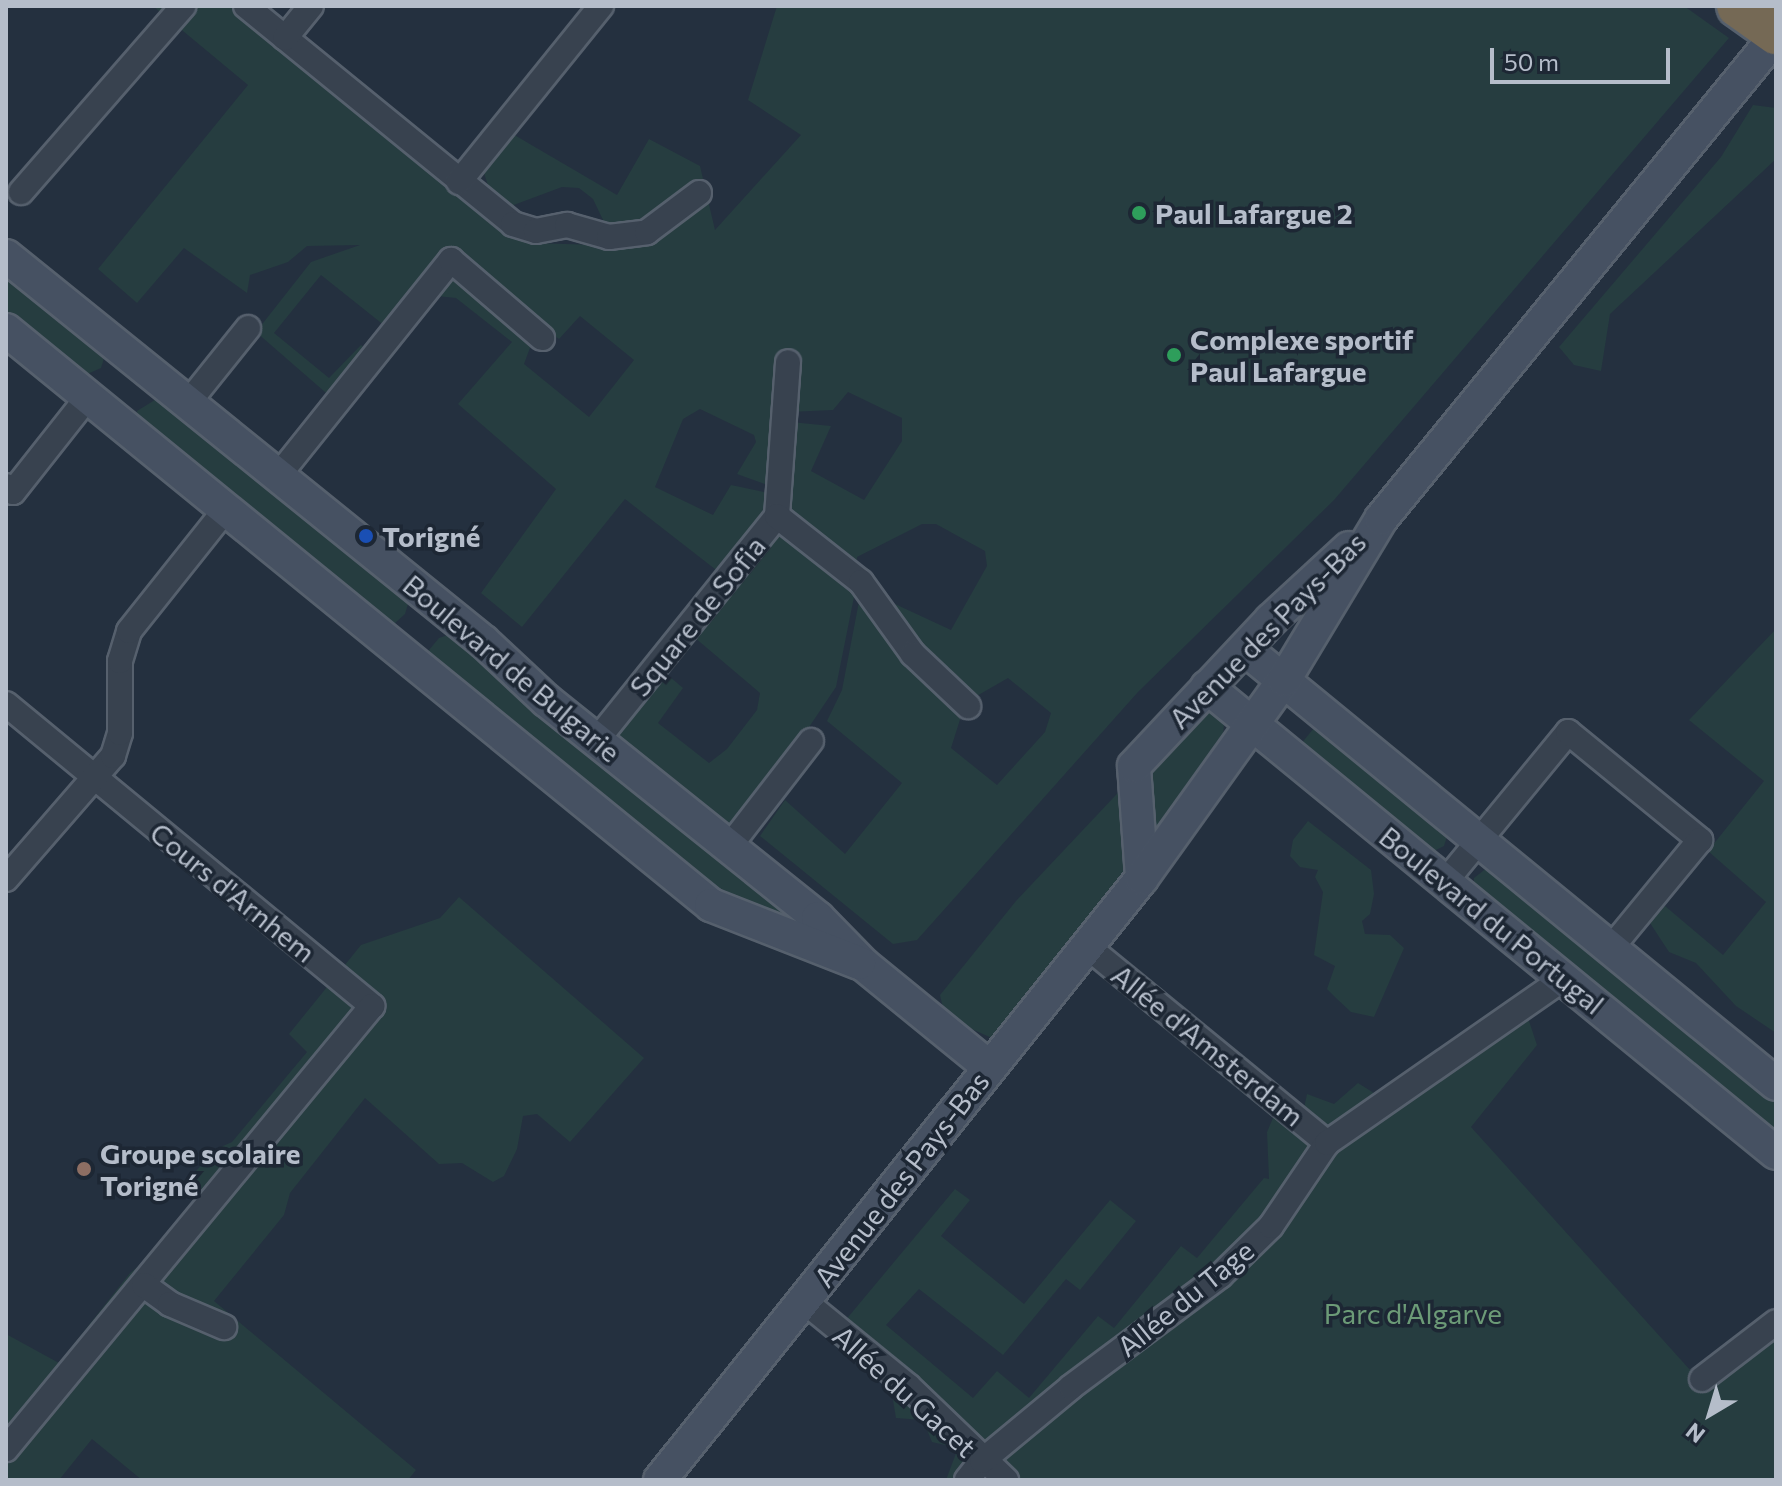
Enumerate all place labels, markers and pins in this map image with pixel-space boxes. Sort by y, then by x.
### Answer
place label: Paul Lafargue 2 [1155,196,1353,230]
marker: Paul Lafargue 2 [1130,204,1148,222]
place label: Complexe sportif Paul Lafargue [1190,322,1413,388]
marker: Complexe sportif Paul Lafargue [1165,346,1183,364]
place label: Torigné [382,519,480,553]
marker: Torigné [357,527,375,545]
place label: Groupe scolaire Torigné [100,1136,300,1202]
marker: Groupe scolaire Torigné [75,1160,93,1178]

